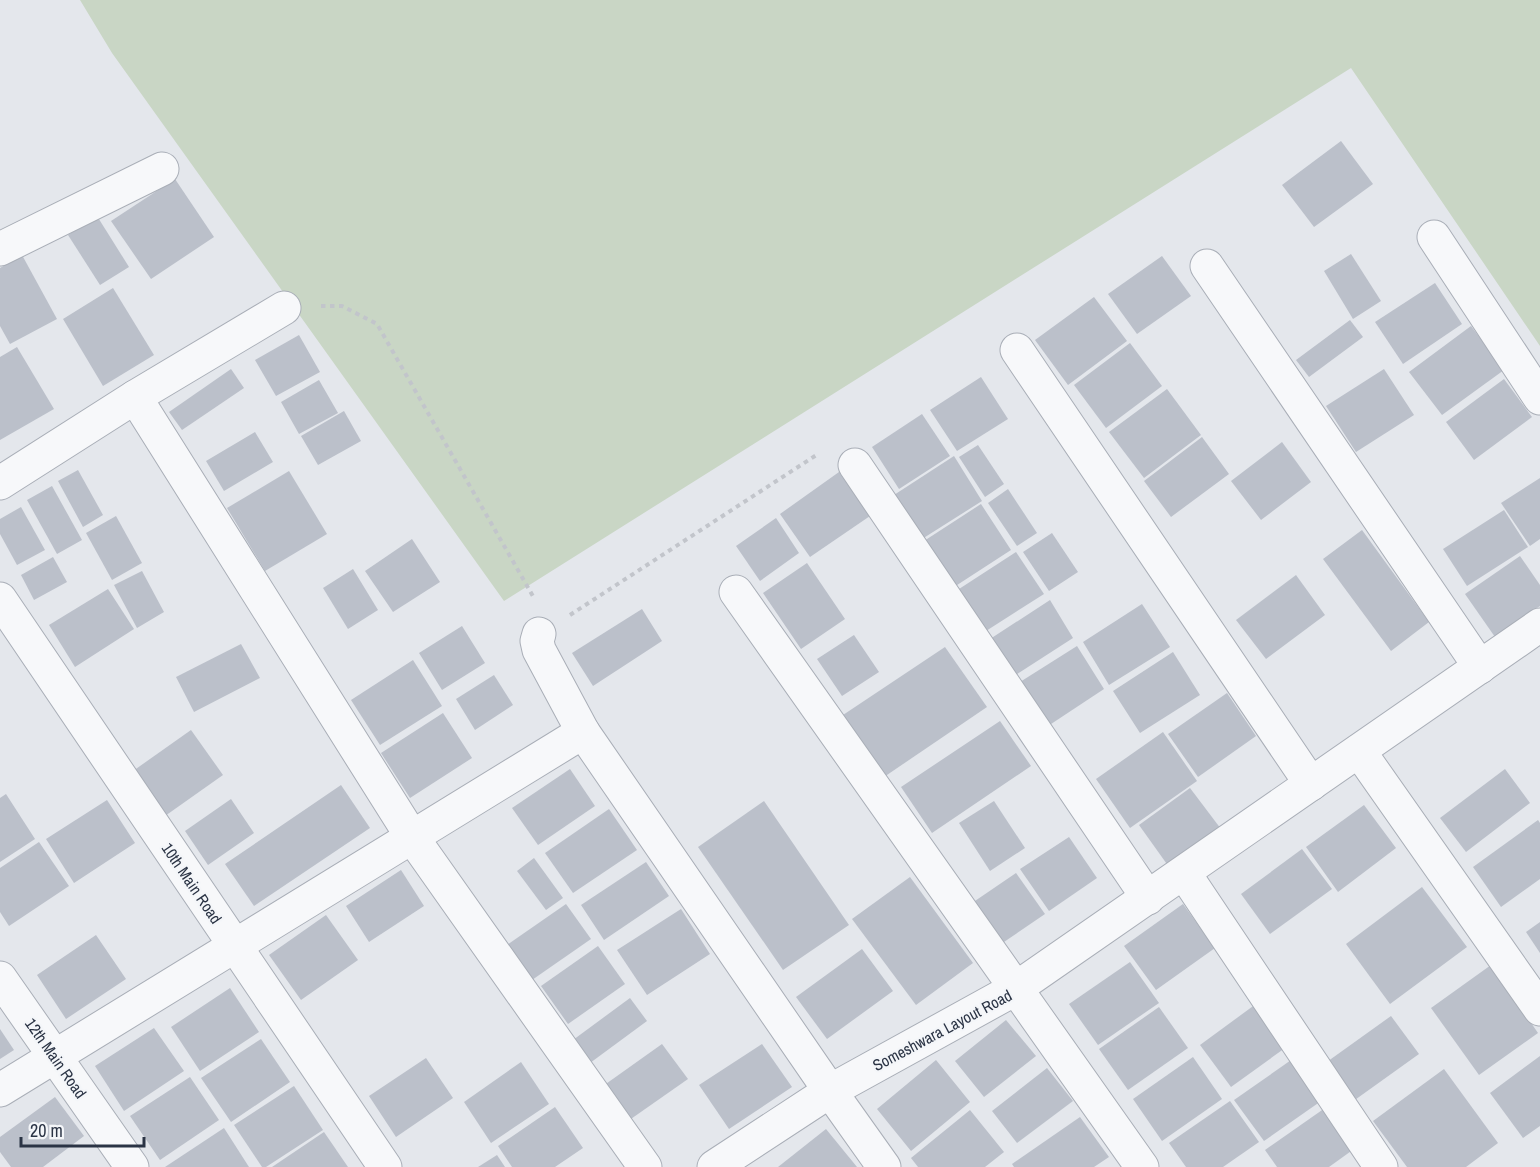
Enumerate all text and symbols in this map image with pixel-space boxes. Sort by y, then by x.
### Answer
street label: 10th Main Road [157,838,227,928]
street label: Someshwara Layout Road [869,984,1015,1076]
street label: 12th Main Road [20,1013,92,1103]
scale bar [21,1110,144,1148]
text: 20 m [30,1118,63,1143]

